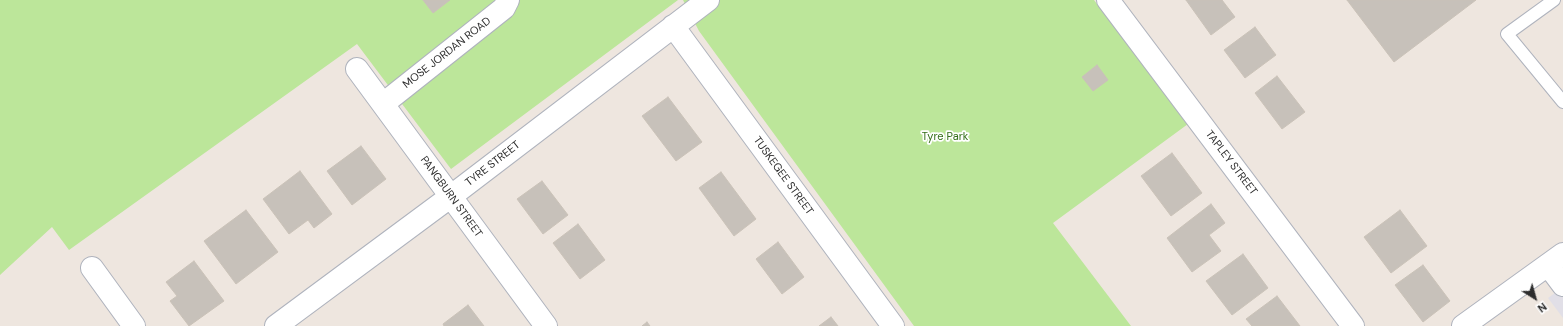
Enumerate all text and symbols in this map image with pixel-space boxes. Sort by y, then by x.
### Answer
street label: MOSE JORDAN ROAD [400,15,494,91]
street label: TAPLEY STREET [1202,128,1260,198]
park label: Tyre Park [922,130,968,144]
street label: TUSKEGEE STREET [750,134,816,218]
street label: TYRE STREET [463,139,523,189]
street label: PANGBURN STREET [417,154,485,240]
north arrow [1515,278,1555,318]
text: N [1535,300,1550,316]

